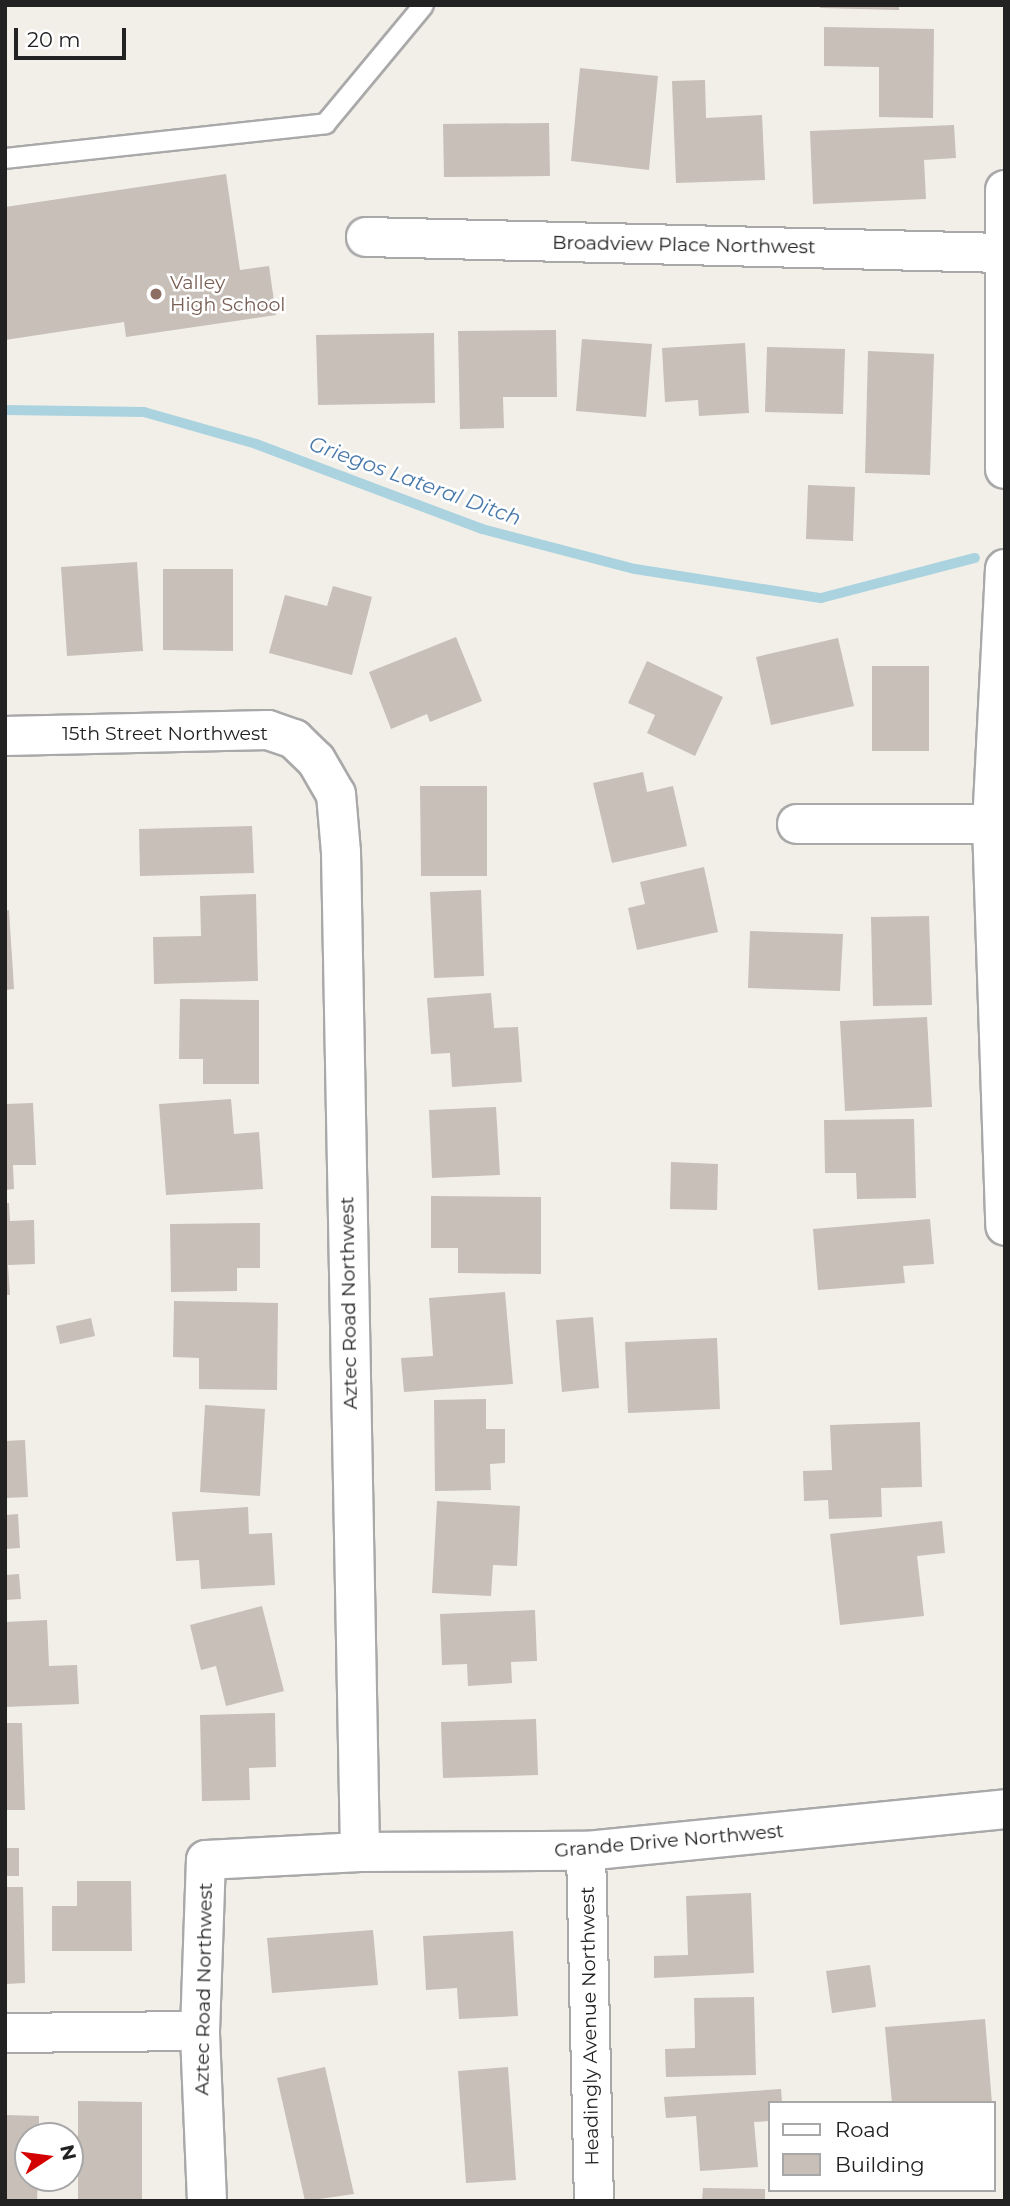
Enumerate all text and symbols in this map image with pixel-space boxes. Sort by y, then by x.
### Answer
scale bar [18,14,130,58]
text: 20 m [27,27,81,52]
street label: Broadview Place Northwest [552,231,816,259]
place label: Valley High School [170,272,285,316]
marker: Valley High School [148,286,164,302]
water label: Griegos Lateral Ditch [305,431,525,531]
street label: 15th Street Northwest [62,723,268,745]
street label: Aztec Road Northwest [336,1196,362,1410]
street label: Grande Drive Northwest [553,1820,785,1862]
street label: Aztec Road Northwest [191,1882,217,2096]
street label: Headingly Avenue Northwest [576,1886,604,2166]
legend [768,2101,996,2192]
text: Road [835,2117,890,2142]
north arrow [14,2122,84,2192]
text: N [55,2143,81,2163]
text: Building [835,2152,925,2177]

